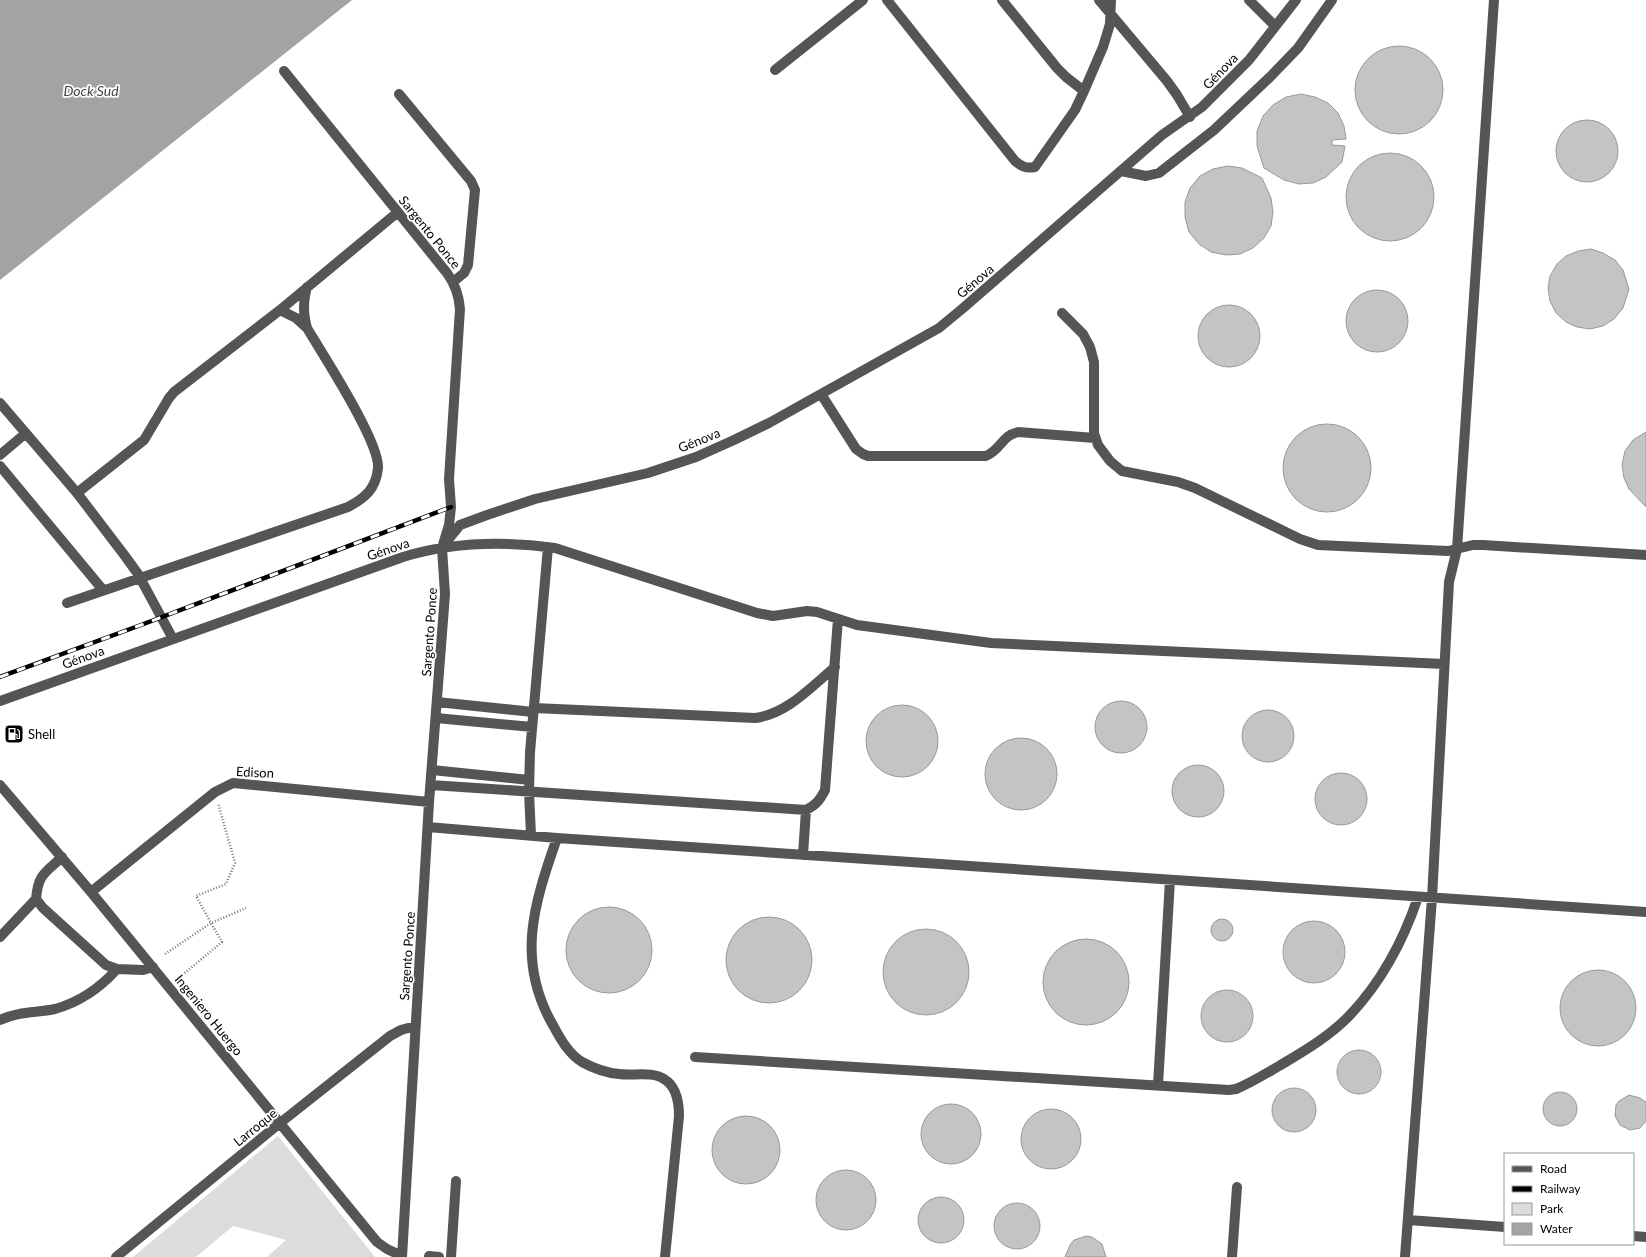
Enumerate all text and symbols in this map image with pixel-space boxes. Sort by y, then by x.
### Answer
street label: Génova [1199,50,1241,92]
water label: Dock Sud [63,82,119,99]
street label: Sargento Ponce [396,192,464,272]
street label: Génova [953,261,997,301]
street label: Génova [676,424,722,456]
street label: Génova [365,534,411,564]
street label: Sargento Ponce [418,587,440,677]
street label: Génova [60,642,106,672]
fuel station icon: Shell [3,723,25,745]
place label: Shell [28,726,55,742]
street label: Edison [236,763,274,781]
street label: Sargento Ponce [396,911,418,1001]
street label: Ingeniero Huergo [172,971,246,1059]
street label: Larroque [230,1105,280,1149]
legend [1504,1153,1634,1245]
text: Road [1540,1161,1567,1176]
text: Railway [1540,1181,1581,1196]
text: Park [1540,1201,1564,1216]
text: Water [1540,1221,1573,1236]

